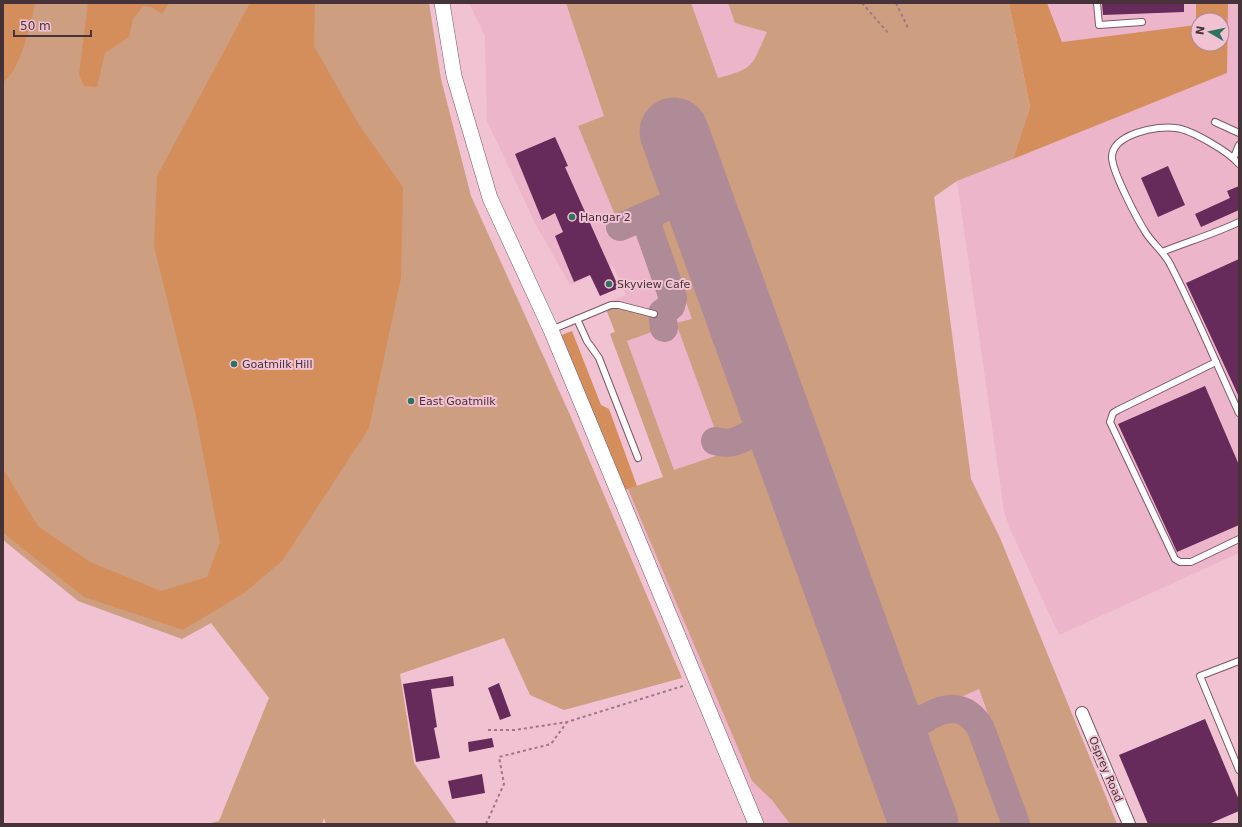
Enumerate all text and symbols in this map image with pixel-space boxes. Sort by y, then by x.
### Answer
scale bar [14,12,91,38]
north arrow [1190,12,1230,52]
text: 50 m [20,19,51,33]
text: N [1193,25,1208,36]
place label: Hangar 2 [580,211,631,224]
marker: Hangar 2 [567,212,577,222]
place label: Skyview Cafe [617,278,691,291]
marker: Skyview Cafe [604,279,614,289]
place label: Goatmilk Hill [242,358,312,371]
marker: Goatmilk Hill [229,359,239,369]
place label: East Goatmilk [419,395,496,408]
marker: East Goatmilk [406,396,416,406]
street label: Osprey Road [1086,734,1125,804]

